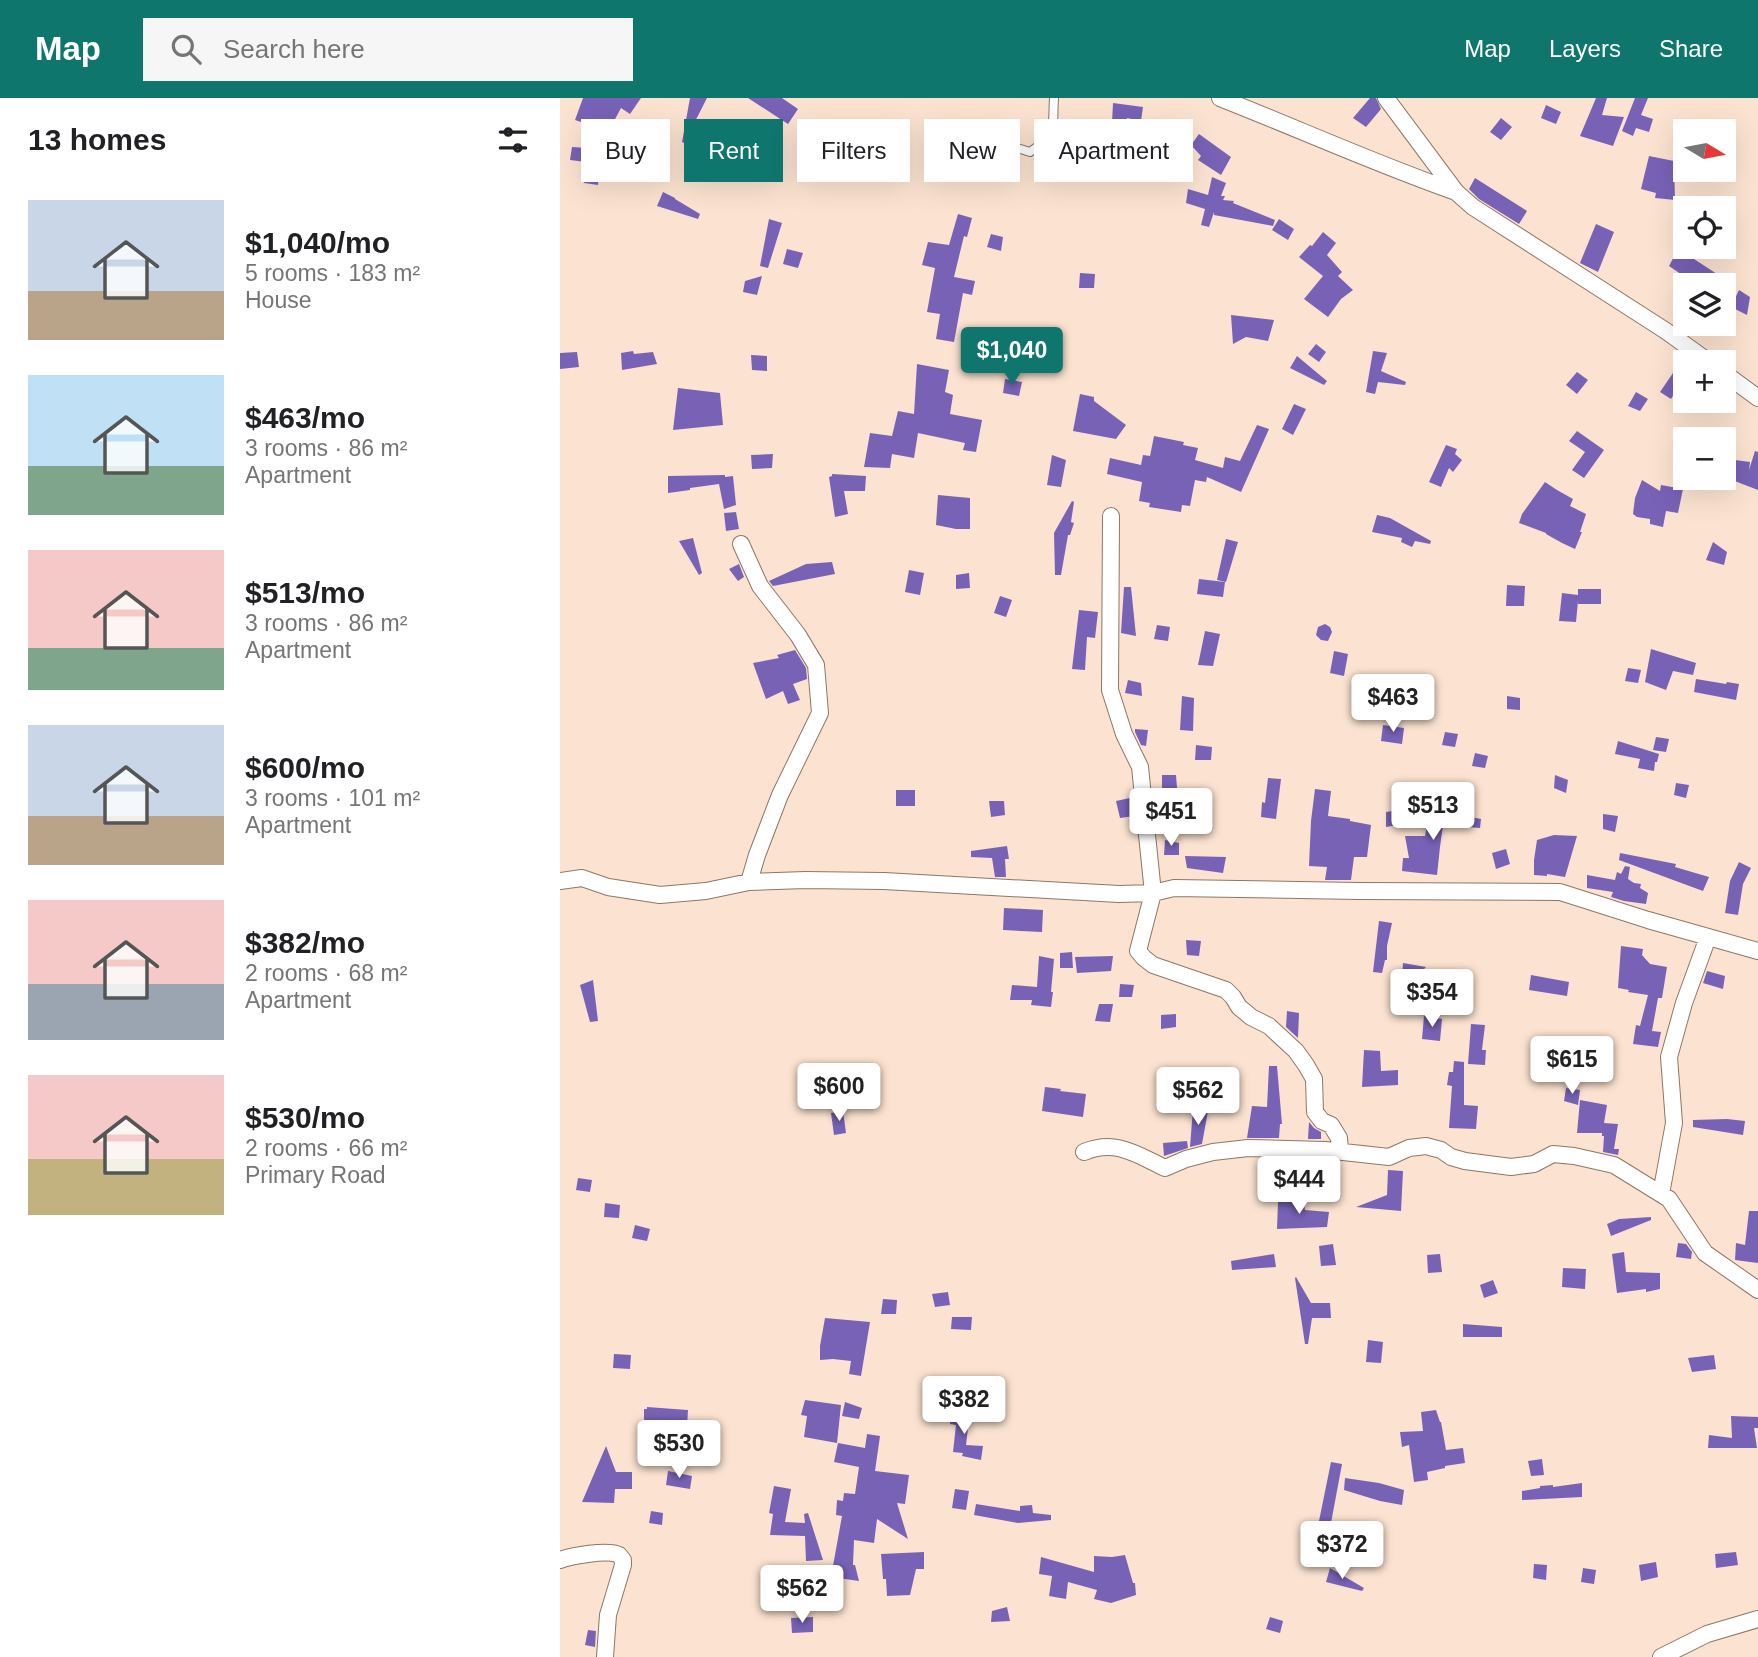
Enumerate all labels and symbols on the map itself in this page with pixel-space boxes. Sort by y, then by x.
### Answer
north arrow [1673,119,1736,182]
pin: $1,040 [955,328,1069,387]
pin: $463 [1352,674,1434,734]
pin: $513 [1392,782,1474,842]
pin: $451 [1130,788,1212,848]
pin: $354 [1391,970,1473,1029]
pin: $615 [1531,1037,1613,1096]
pin: $600 [798,1063,880,1123]
pin: $562 [1157,1068,1239,1127]
pin: $444 [1258,1156,1340,1216]
pin: $382 [923,1376,1005,1436]
pin: $530 [638,1420,720,1480]
pin: $372 [1301,1522,1383,1581]
pin: $562 [761,1566,843,1625]

